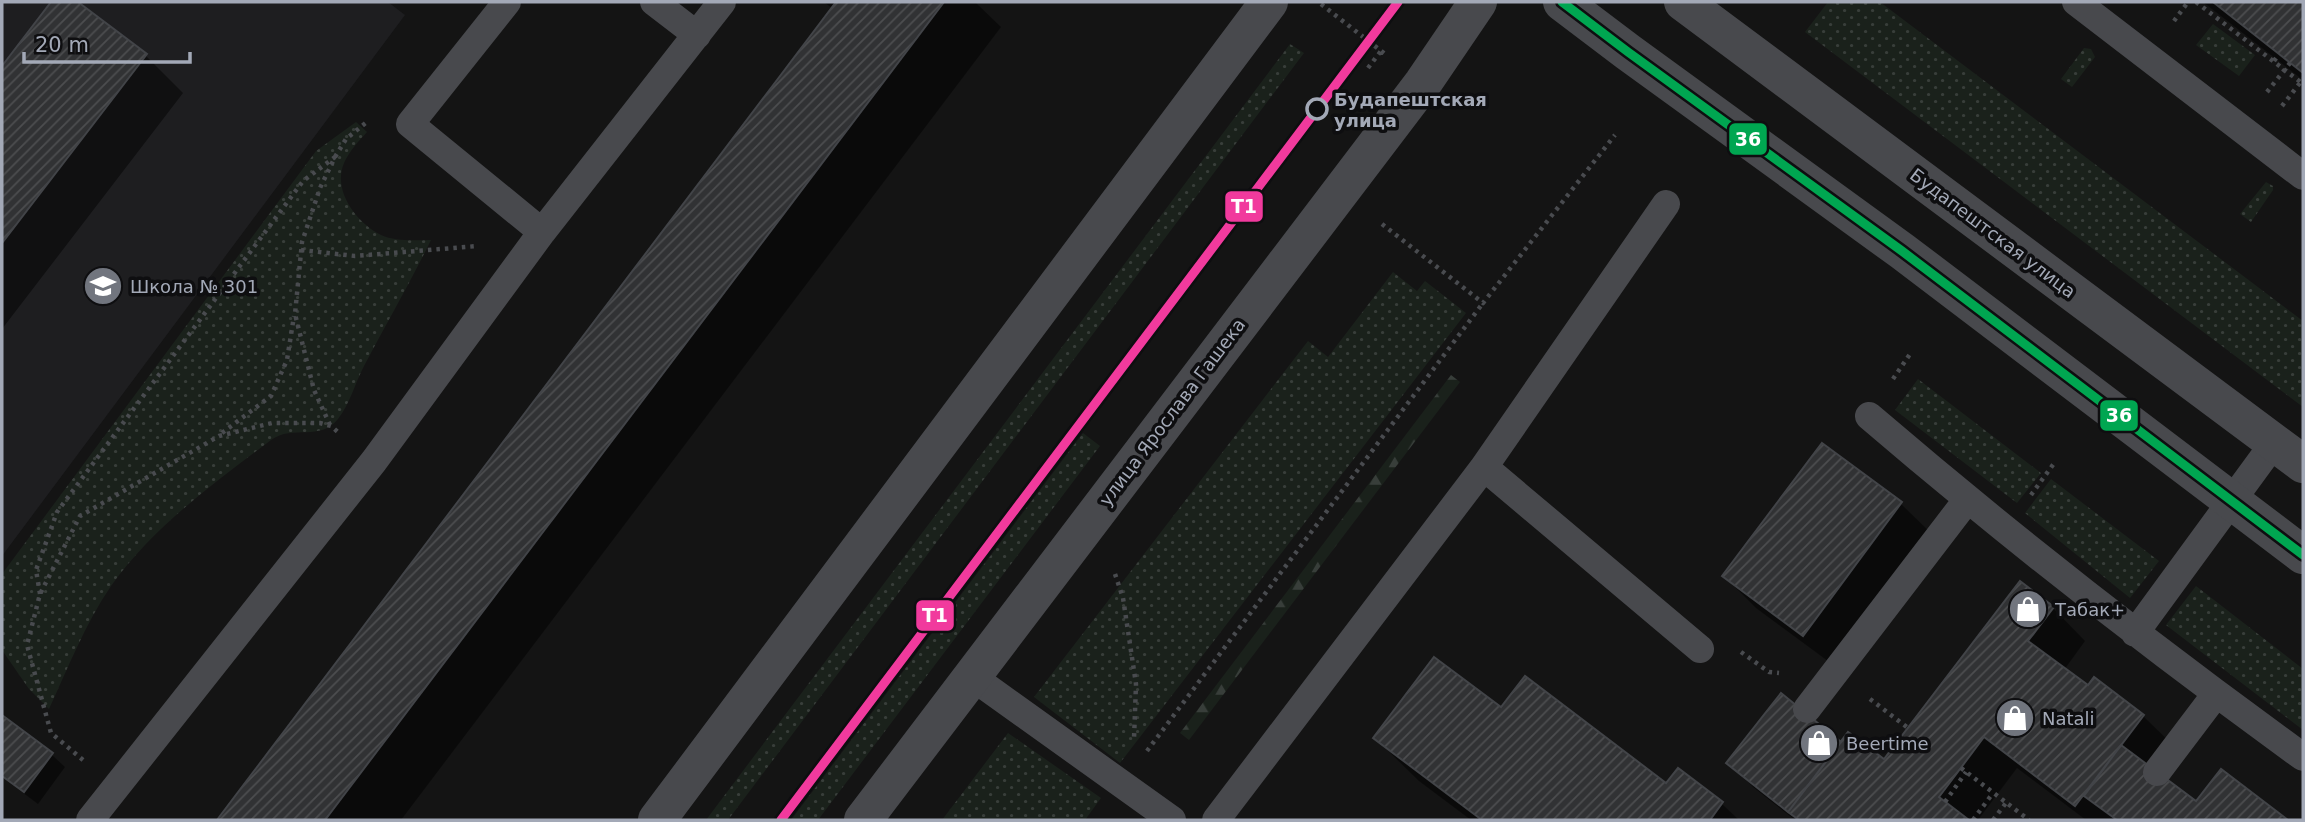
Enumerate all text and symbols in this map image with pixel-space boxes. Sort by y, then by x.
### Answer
scale bar [24,21,191,65]
text: 20 m [35,33,89,57]
place label: Будапештская улица [1334,89,1487,131]
marker: Будапештская улица [1306,98,1328,120]
line badge: 36 [1728,122,1768,156]
text: 36 [1735,128,1761,150]
street label: Будапештская улица [1906,164,2080,302]
line badge: T1 [1224,190,1264,223]
text: T1 [1231,195,1257,217]
school or university icon: Школа № 301 [82,265,124,307]
place label: Школа № 301 [130,276,258,297]
street label: улица Ярослава Гашека [1095,314,1249,510]
line badge: 36 [2099,399,2139,432]
text: 36 [2106,404,2132,426]
shop icon: Табак+ [2007,588,2049,630]
line badge: T1 [915,599,955,632]
place label: Табак+ [2054,599,2125,620]
text: T1 [922,604,948,626]
shop icon: Natali [1994,697,2036,739]
place label: Natali [2042,708,2095,729]
shop icon: Beertime [1798,722,1840,764]
place label: Beertime [1846,733,1929,754]

